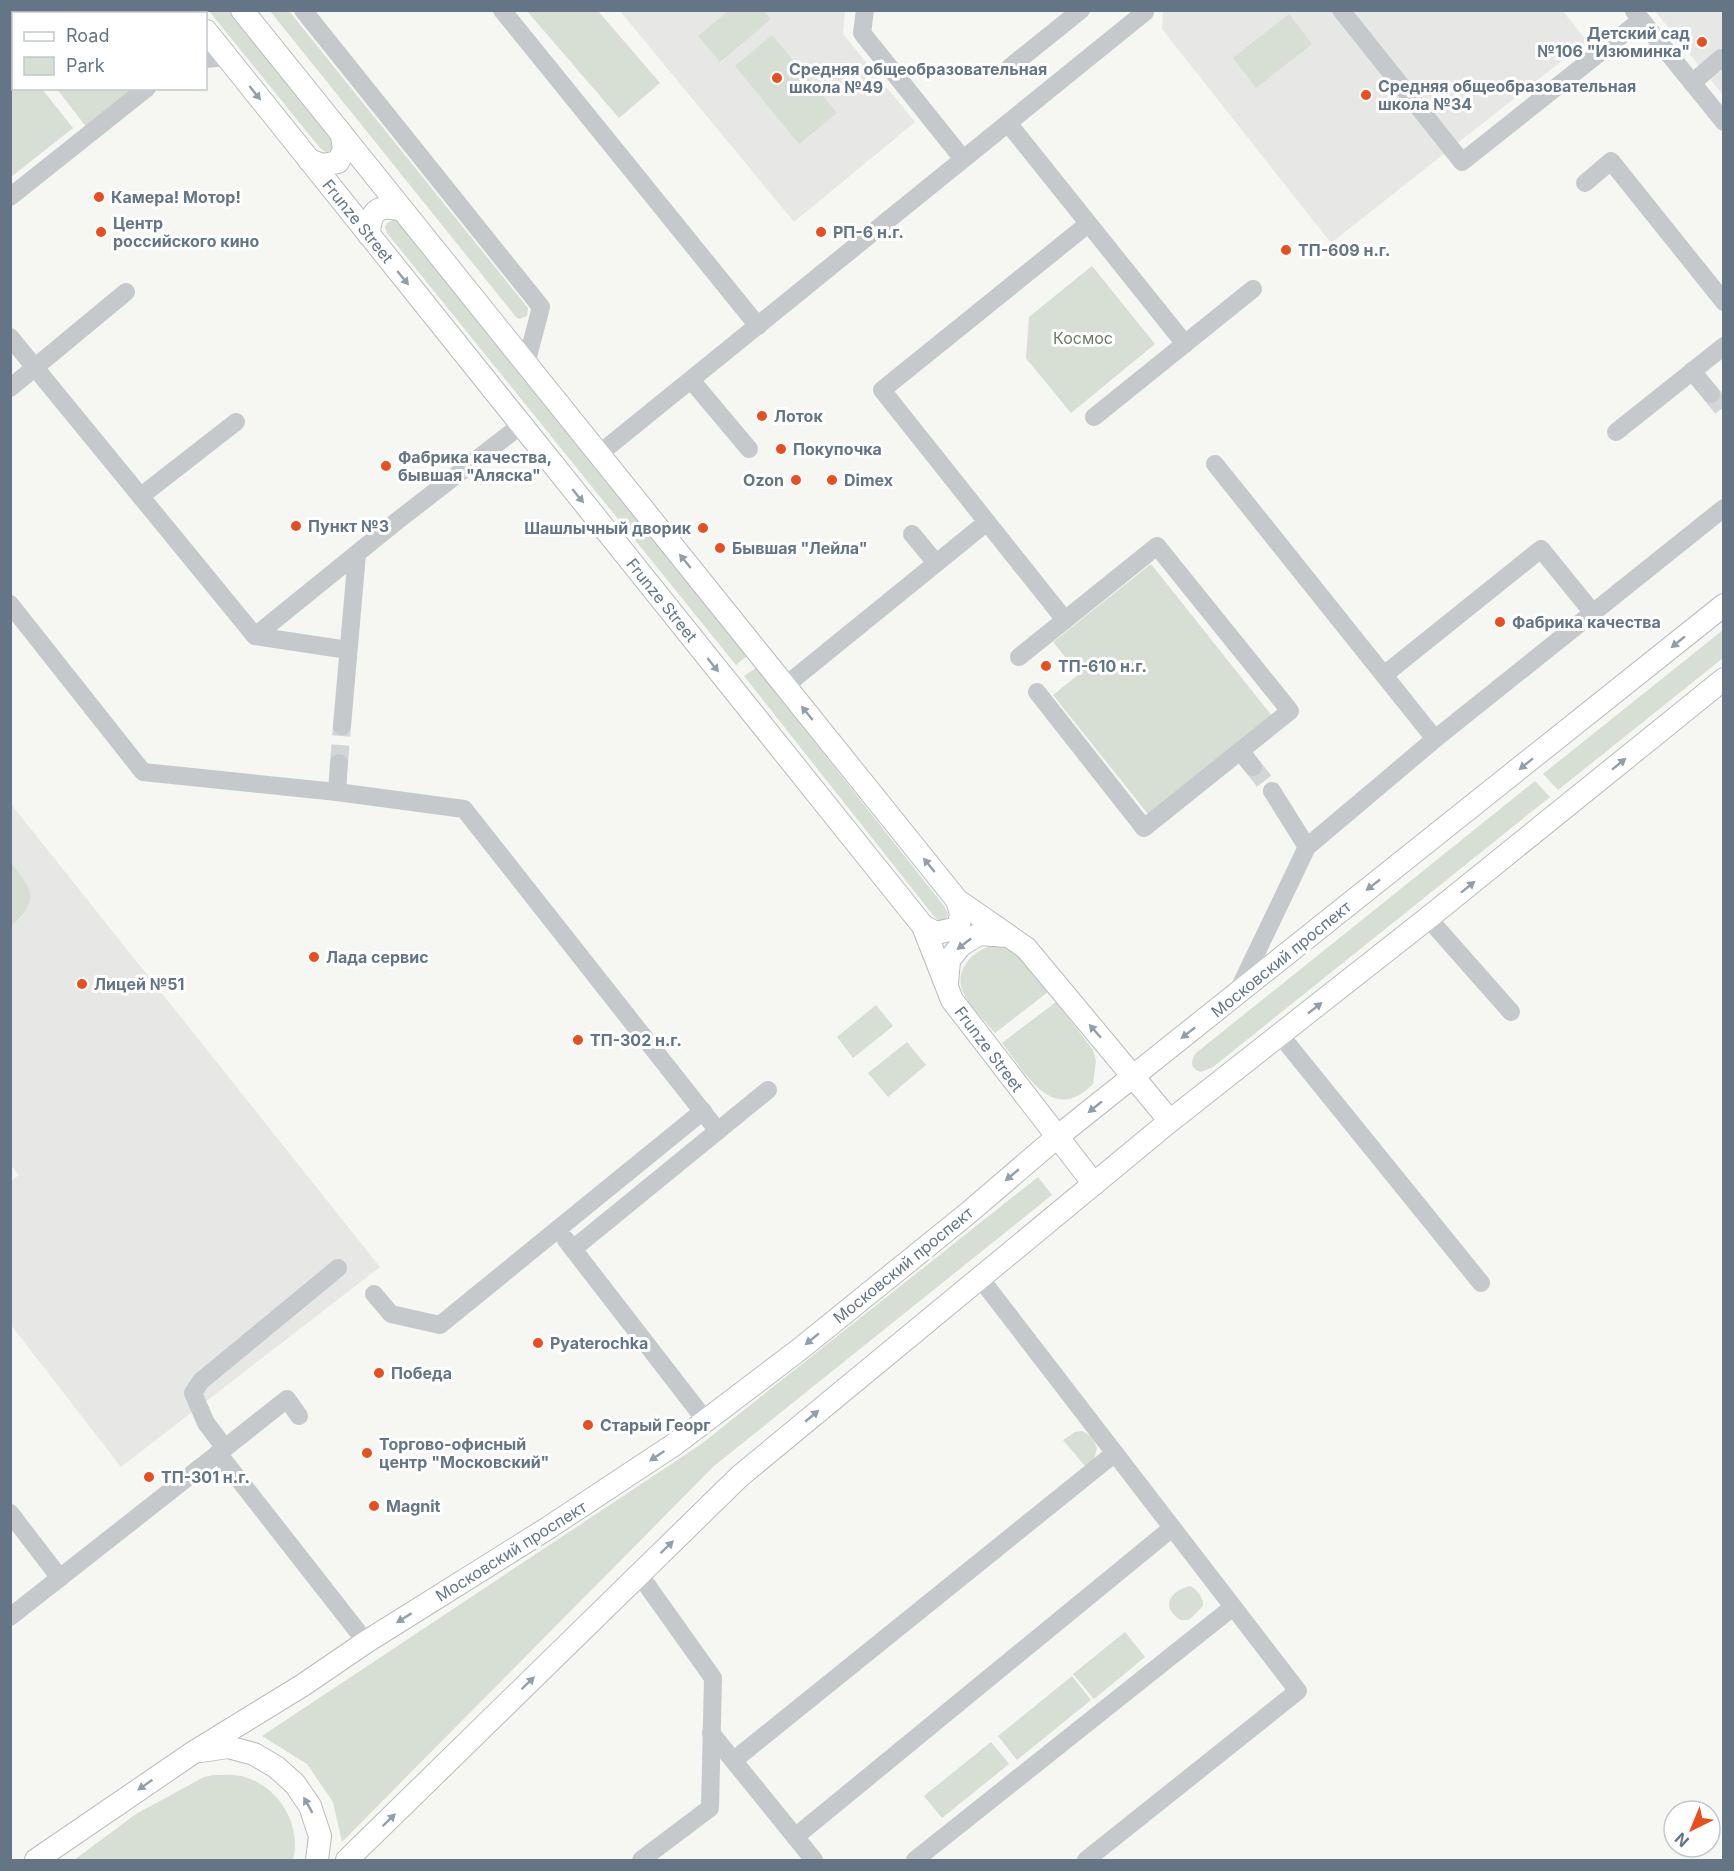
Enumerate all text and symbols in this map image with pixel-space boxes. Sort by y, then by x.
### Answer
legend [12,12,207,90]
place label: Детский сад №106 "Изюминка" [1537,23,1690,61]
text: Road [66,25,109,46]
marker: Детский сад №106 "Изюминка" [1695,35,1709,49]
text: Park [66,55,105,76]
place label: Средняя общеобразовательная школа №49 [789,59,1047,97]
marker: Средняя общеобразовательная школа №49 [770,71,784,85]
place label: Средняя общеобразовательная школа №34 [1378,76,1636,114]
one-way arrow [249,86,261,101]
marker: Средняя общеобразовательная школа №34 [1359,88,1373,102]
street label: Frunze Street [318,175,398,267]
place label: Камера! Мотор! [111,187,241,207]
marker: Камера! Мотор! [92,190,106,204]
place label: Центр российского кино [113,213,260,251]
place label: РП-6 н.г. [833,222,904,242]
marker: Центр российского кино [94,225,108,239]
marker: РП-6 н.г. [814,225,828,239]
place label: ТП-609 н.г. [1298,240,1390,260]
marker: ТП-609 н.г. [1279,243,1293,257]
one-way arrow [397,271,409,286]
park label: Космос [1053,328,1113,348]
place label: Лоток [774,406,823,426]
marker: Лоток [755,409,769,423]
place label: Покупочка [793,439,882,459]
marker: Покупочка [774,442,788,456]
place label: Фабрика качества, бывшая "Аляска" [398,447,552,485]
marker: Фабрика качества, бывшая "Аляска" [379,459,393,473]
place label: Ozon [743,470,784,490]
place label: Dimex [844,470,893,490]
marker: Ozon [789,473,803,487]
marker: Dimex [825,473,839,487]
one-way arrow [571,488,584,503]
place label: Пункт №3 [308,516,389,536]
place label: Шашлычный дворик [524,518,692,538]
marker: Пункт №3 [289,519,303,533]
marker: Шашлычный дворик [696,521,710,535]
place label: Бывшая "Лейла" [732,538,868,558]
marker: Бывшая "Лейла" [713,541,727,555]
street label: Frunze Street [622,554,702,646]
one-way arrow [679,554,691,569]
place label: Фабрика качества [1512,612,1661,632]
marker: Фабрика качества [1493,615,1507,629]
one-way arrow [1670,635,1686,648]
place label: ТП-610 н.г. [1058,656,1147,676]
one-way arrow [707,657,719,672]
marker: ТП-610 н.г. [1039,659,1053,673]
one-way arrow [801,706,813,721]
one-way arrow [1518,757,1534,770]
one-way arrow [1611,757,1627,770]
one-way arrow [923,858,935,873]
one-way arrow [1366,879,1381,891]
one-way arrow [1460,881,1475,893]
street label: Московский проспект [1207,896,1355,1022]
one-way arrow [956,938,972,951]
place label: Лада сервис [326,947,429,967]
marker: Лада сервис [307,950,321,964]
place label: Лицей №51 [94,974,184,994]
marker: Лицей №51 [75,977,89,991]
street label: Frunze Street [950,1002,1028,1096]
one-way arrow [1307,1002,1323,1015]
one-way arrow [1088,1024,1102,1039]
one-way arrow [1180,1026,1196,1039]
place label: ТП-302 н.г. [590,1030,682,1050]
marker: ТП-302 н.г. [571,1033,585,1047]
one-way arrow [1087,1100,1103,1113]
one-way arrow [1005,1168,1020,1181]
street label: Московский проспект [829,1202,977,1328]
one-way arrow [805,1332,820,1344]
place label: Pyaterochka [550,1333,648,1353]
marker: Pyaterochka [531,1336,545,1350]
place label: Победа [391,1363,452,1383]
marker: Победа [372,1366,386,1380]
one-way arrow [804,1410,819,1423]
place label: Старый Георг [600,1415,711,1435]
marker: Старый Георг [581,1418,595,1432]
place label: Торгово-офисный центр "Московский" [379,1434,549,1472]
marker: Торгово-офисный центр "Московский" [360,1446,374,1460]
one-way arrow [649,1450,665,1462]
place label: ТП-301 н.г. [161,1467,250,1487]
marker: ТП-301 н.г. [142,1470,156,1484]
place label: Magnit [386,1496,441,1516]
street label: Московский проспект [432,1496,591,1606]
marker: Magnit [367,1499,381,1513]
one-way arrow [660,1540,674,1554]
one-way arrow [396,1612,412,1623]
one-way arrow [520,1677,534,1691]
one-way arrow [138,1779,154,1791]
one-way arrow [303,1796,313,1813]
north arrow [1662,1799,1722,1859]
one-way arrow [381,1813,395,1827]
text: N [1670,1828,1693,1851]

